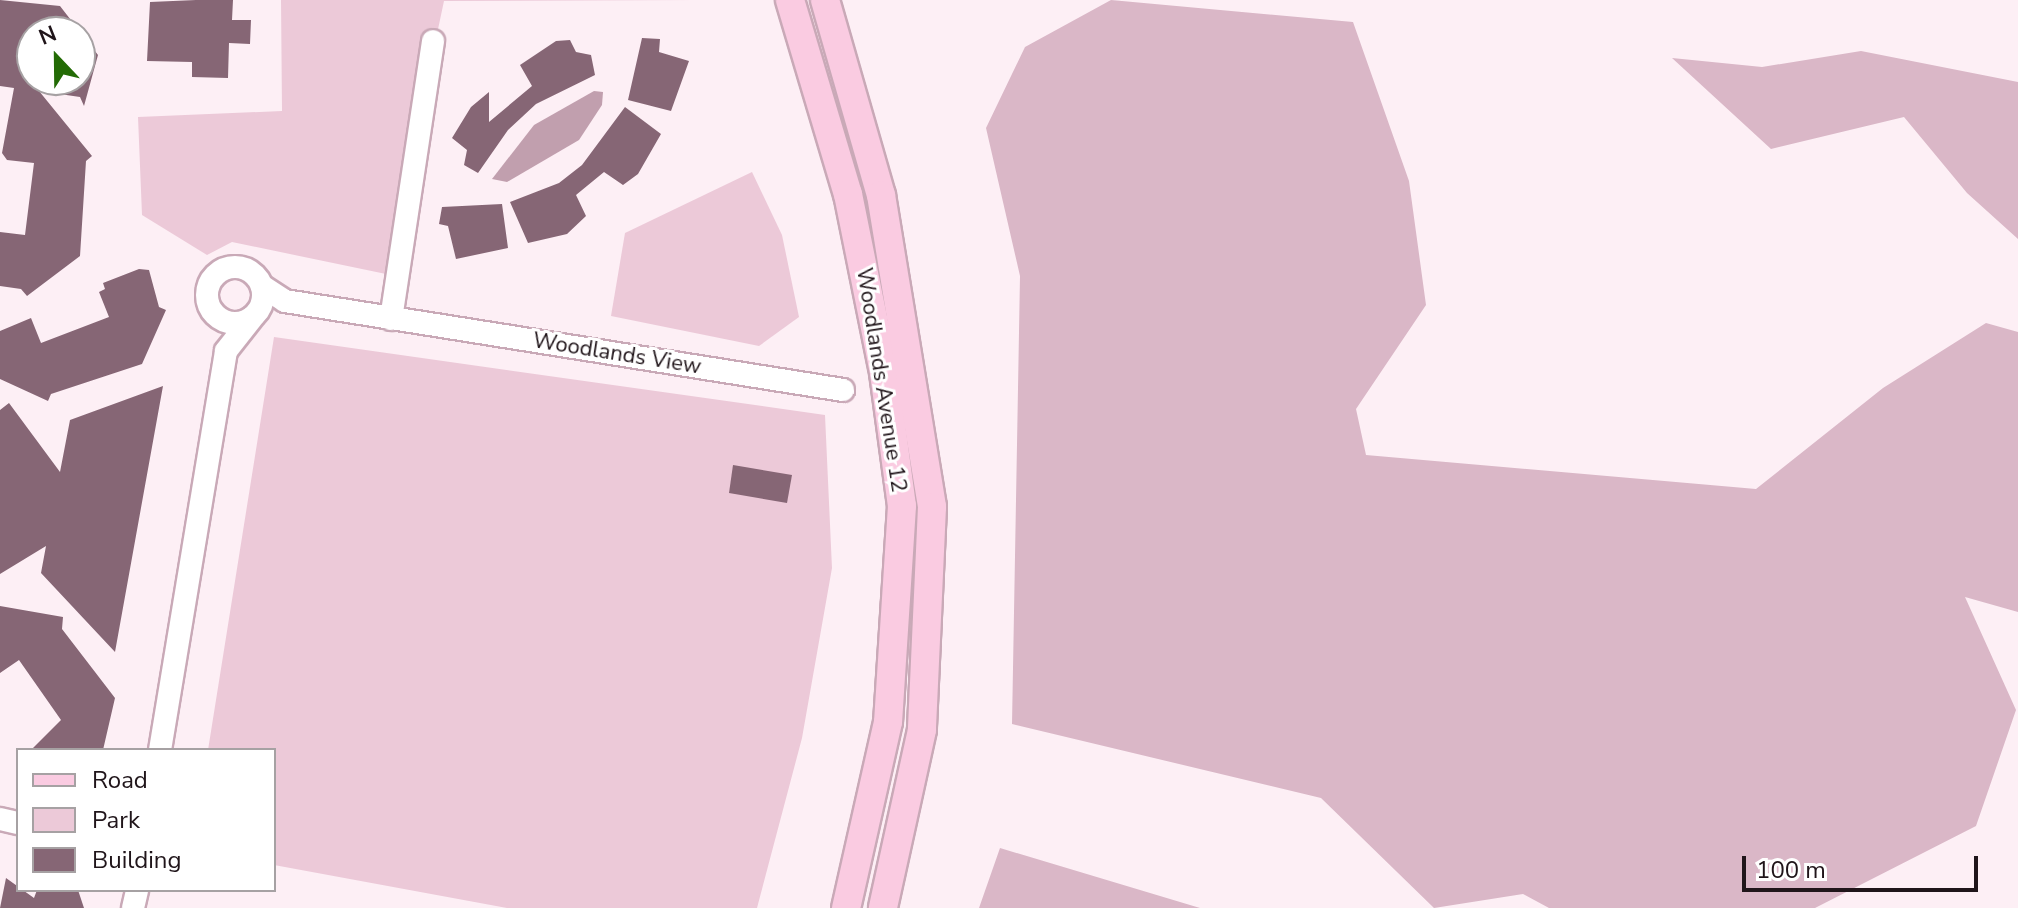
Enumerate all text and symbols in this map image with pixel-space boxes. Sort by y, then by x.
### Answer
north arrow [16,16,96,96]
text: N [35,19,61,53]
street label: Woodlands Avenue 12 [850,266,912,494]
street label: Woodlands View [531,328,703,380]
legend [16,748,276,892]
text: Road [92,764,148,796]
text: Park [92,804,140,836]
scale bar [1746,840,1982,890]
text: Building [92,844,182,876]
text: 100 m [1756,854,1826,886]

